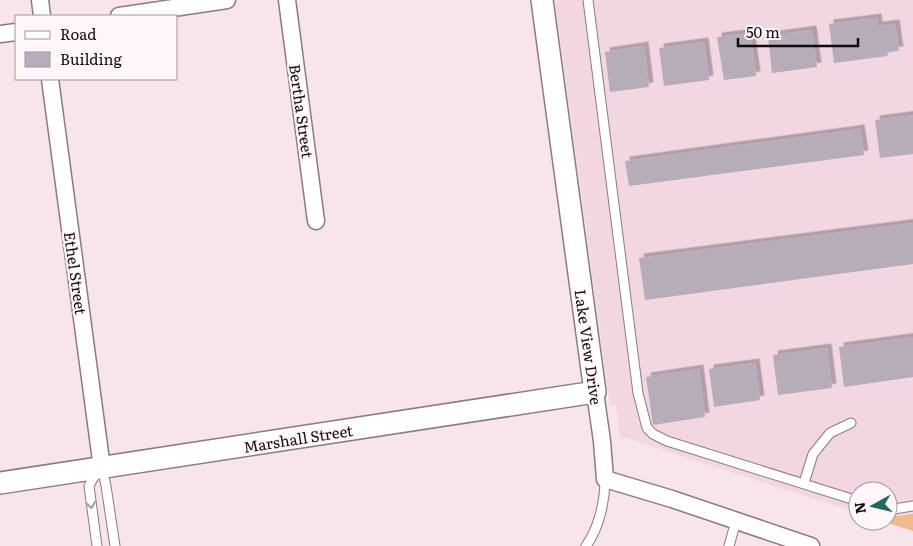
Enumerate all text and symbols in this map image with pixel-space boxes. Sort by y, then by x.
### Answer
legend [15,15,178,80]
scale bar [738,15,858,47]
text: 50 m [746,20,780,43]
text: Road [60,22,96,45]
text: Building [60,47,122,70]
street label: Bertha Street [284,63,320,159]
street label: Ethel Street [59,230,93,316]
street label: Lake View Drive [570,288,609,406]
street label: Marshall Street [242,418,354,458]
north arrow [848,481,898,531]
text: N [848,500,870,515]
one-way arrow [85,501,96,509]

